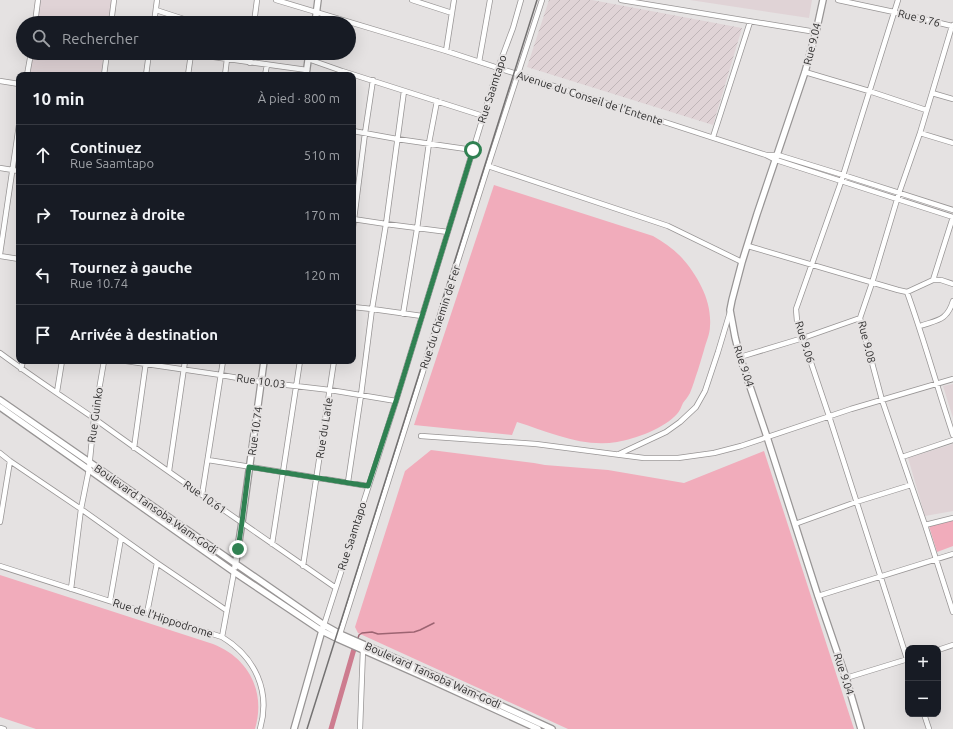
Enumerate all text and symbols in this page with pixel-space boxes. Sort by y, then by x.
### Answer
street label: Rue 9.76 [897,7,941,29]
search box [16,16,356,60]
street label: Rue 9.04 [801,22,823,66]
icon: search [30,27,52,49]
text: Rechercher [62,30,139,47]
street label: Rue Saamtapo [475,53,509,125]
street label: Avenue du Conseil de l'Entente [515,69,665,127]
text: 10 min [32,89,85,108]
text: À pied · 800 m [258,91,340,105]
text: Continuez [70,139,141,156]
route start [464,141,482,159]
icon: ahead [32,144,54,166]
text: 510 m [304,148,340,162]
text: Rue Saamtapo [70,156,154,170]
icon: right [32,204,54,226]
text: Tournez à droite [70,206,185,223]
text: 170 m [304,208,340,222]
text: Tournez à gauche [70,259,193,276]
street label: Rue du Chemin de Fer [418,263,463,370]
icon: left [32,264,54,286]
text: 120 m [304,268,340,282]
text: Rue 10.74 [70,276,128,290]
street label: Rue 9.06 [793,320,817,364]
street label: Rue 9.08 [856,320,878,364]
icon: arrive [32,324,54,346]
text: Arrivée à destination [70,326,218,343]
street label: Rue 9.04 [732,344,756,388]
street label: Rue 10.03 [236,372,286,390]
street label: Rue Guinko [85,386,105,444]
street label: Rue du Larle [313,397,335,459]
street label: Rue 10.74 [246,406,264,456]
street label: Boulevard Tansoba Wam-Godi [92,462,220,556]
street label: Rue 10.61 [181,478,229,516]
street label: Rue Saamtapo [335,500,369,572]
route end [229,540,247,558]
street label: Rue de l'Hippodrome [111,596,215,640]
street label: Boulevard Tansoba Wam-Godi [363,640,503,710]
map controls [905,645,941,717]
button: + [905,645,941,681]
street label: Rue 9.04 [832,652,856,696]
button: − [905,681,941,717]

